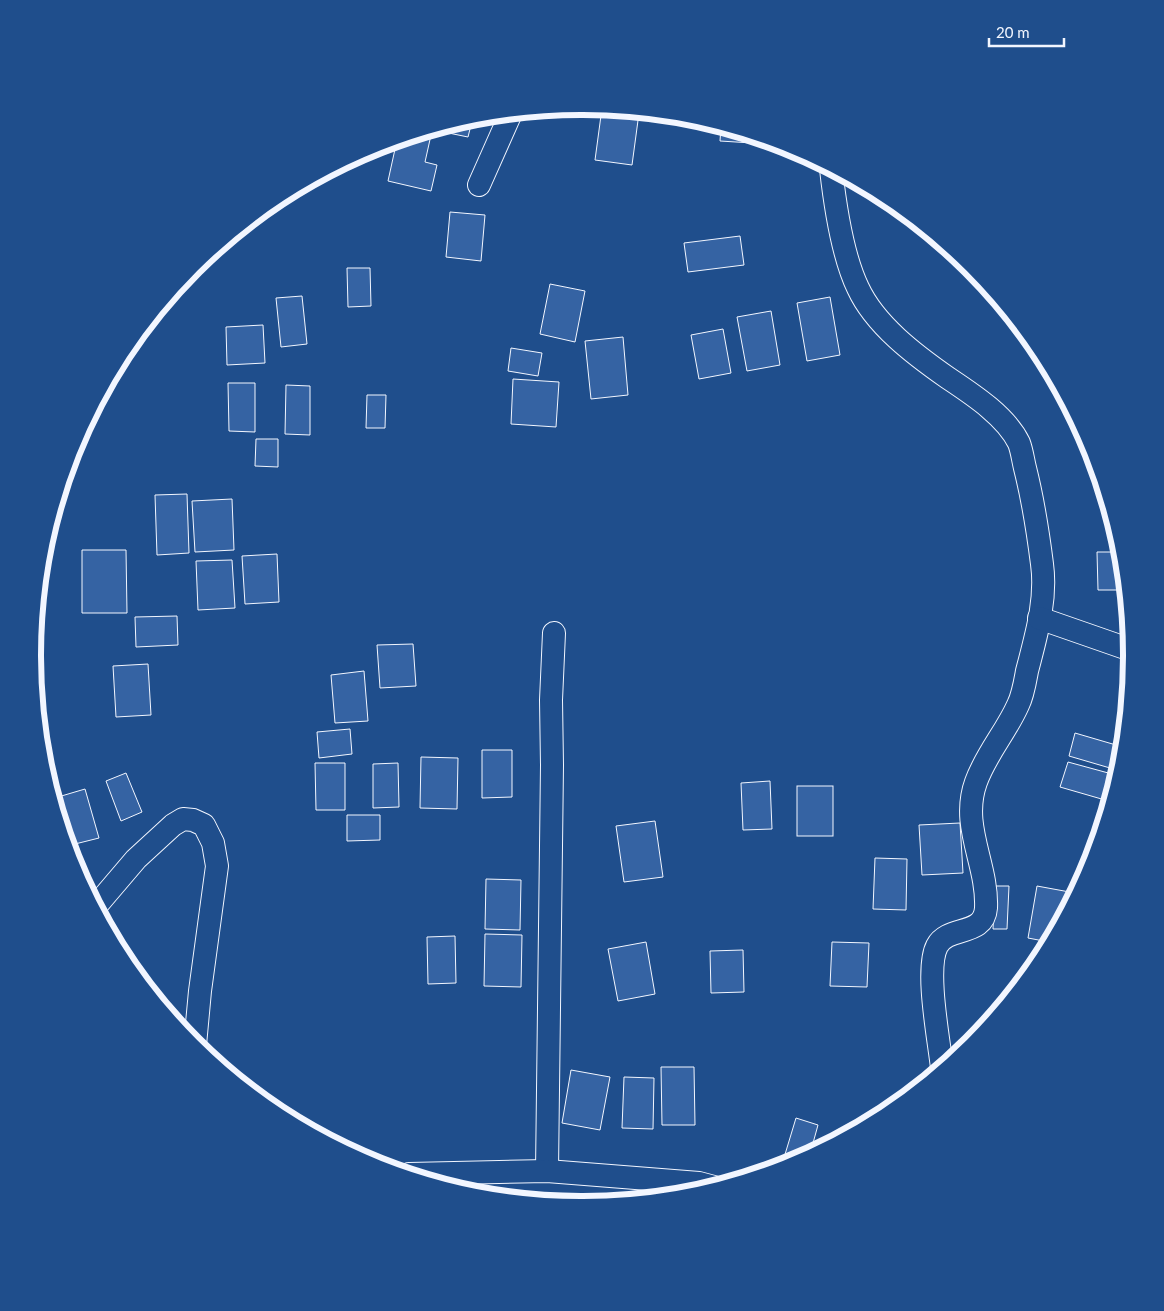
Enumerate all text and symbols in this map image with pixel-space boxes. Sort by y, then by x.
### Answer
scale bar [989,15,1064,47]
text: 20 m [996,23,1030,41]

